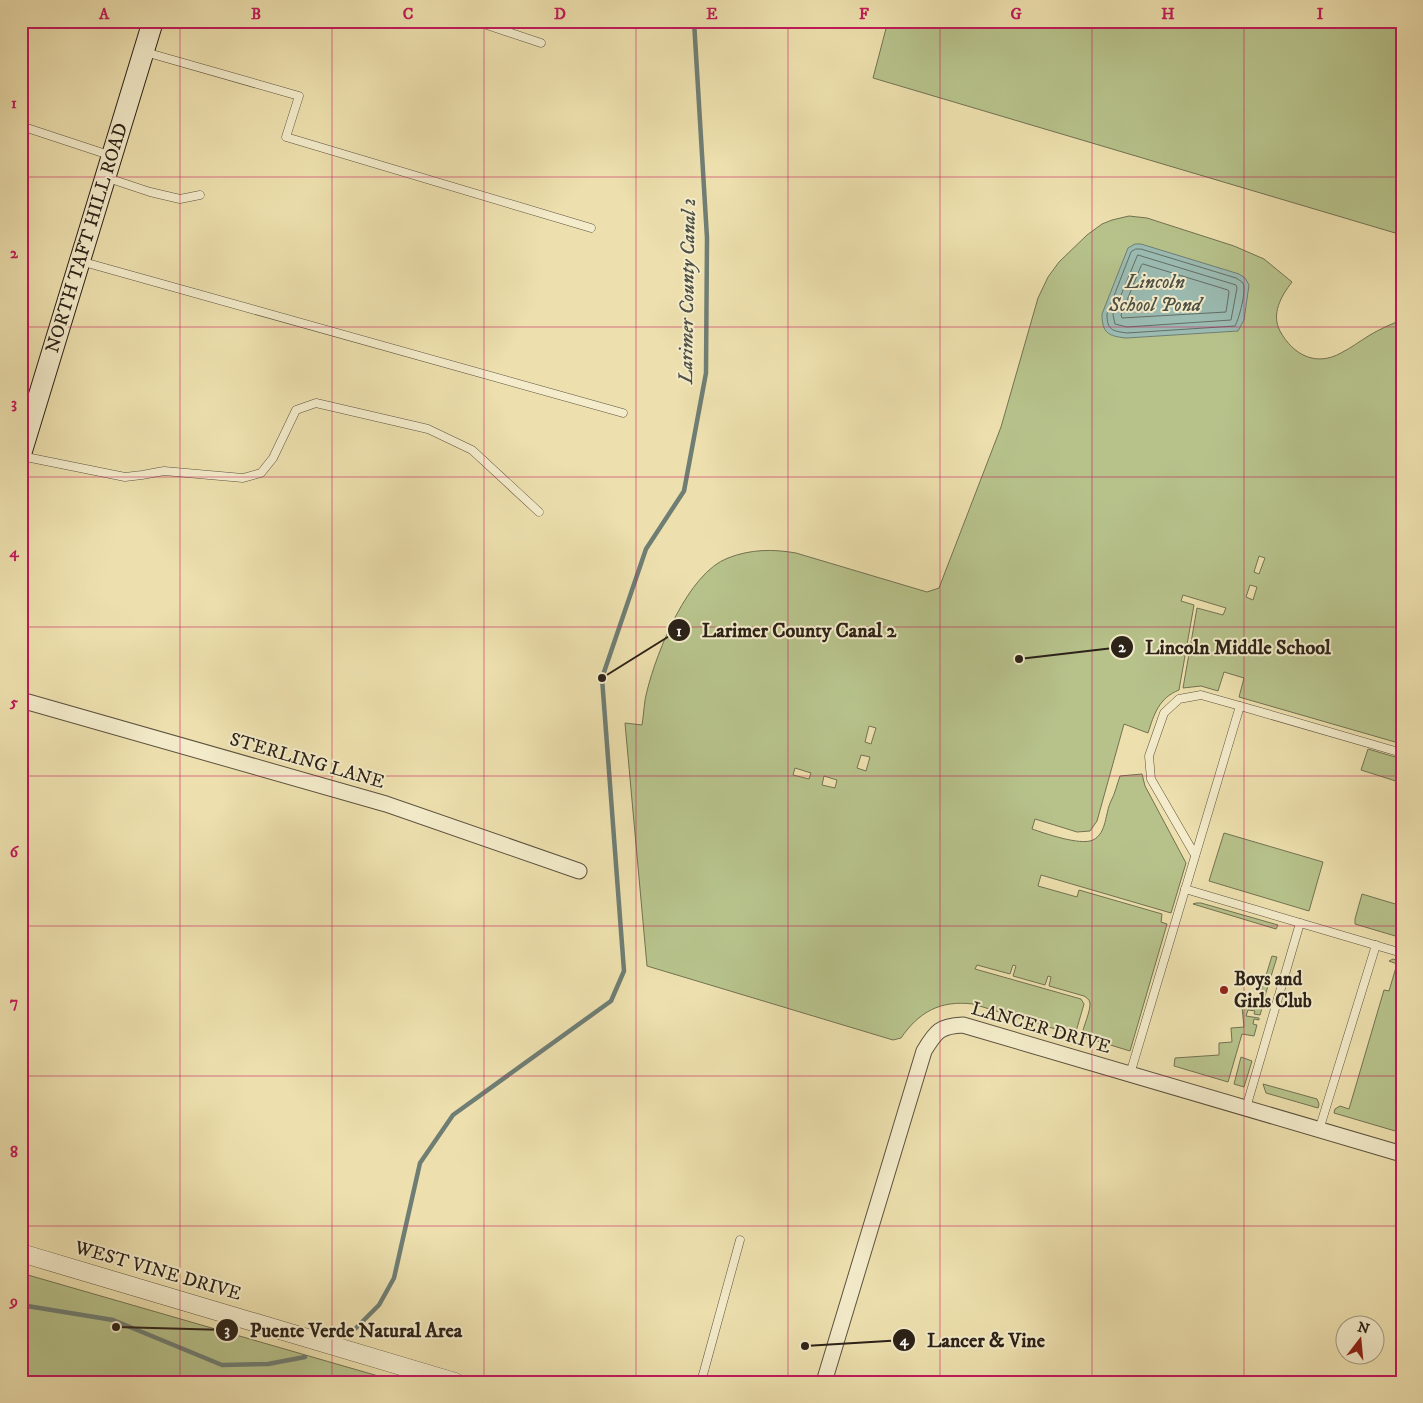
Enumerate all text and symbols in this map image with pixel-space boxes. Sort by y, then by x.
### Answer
text: A [98,4,110,24]
text: B [251,4,261,24]
text: C [403,4,413,24]
text: D [554,4,566,24]
text: E [706,4,718,24]
text: F [859,4,869,24]
text: G [1010,4,1022,24]
text: H [1161,4,1175,24]
text: I [1317,4,1324,24]
text: 1 [11,93,17,113]
street label: NORTH TAFT HILL ROAD [41,120,133,356]
water label: Larimer County Canal 2 [674,198,702,385]
text: 2 [10,243,19,263]
water label: Lincoln School Pond [1108,270,1205,318]
text: 3 [11,393,17,413]
text: 4 [8,542,19,562]
callout: Larimer County Canal 2 [667,613,906,648]
text: Larimer County Canal 2 [702,619,897,644]
text: 1 [676,622,682,641]
callout: Lincoln Middle School [1110,629,1341,664]
text: Lincoln Middle School [1145,636,1332,661]
text: 2 [1118,638,1126,657]
text: 5 [9,692,18,712]
street label: STERLING LANE [227,728,387,794]
text: 6 [10,842,20,862]
place label: Boys and Girls Club [1234,968,1312,1013]
marker: Boys and Girls Club [1218,984,1230,996]
text: 7 [10,992,18,1012]
street label: LANCER DRIVE [969,997,1113,1059]
text: 8 [10,1142,18,1162]
street label: WEST VINE DRIVE [71,1236,244,1306]
text: 9 [9,1291,18,1311]
callout: Puente Verde Natural Area [215,1313,472,1348]
north arrow [1336,1316,1386,1366]
text: N [1355,1318,1372,1339]
text: Puente Verde Natural Area [250,1319,463,1344]
text: 3 [224,1321,230,1340]
callout: Lancer & Vine [892,1322,1055,1357]
text: Lancer & Vine [927,1329,1046,1354]
text: 4 [899,1331,910,1350]

